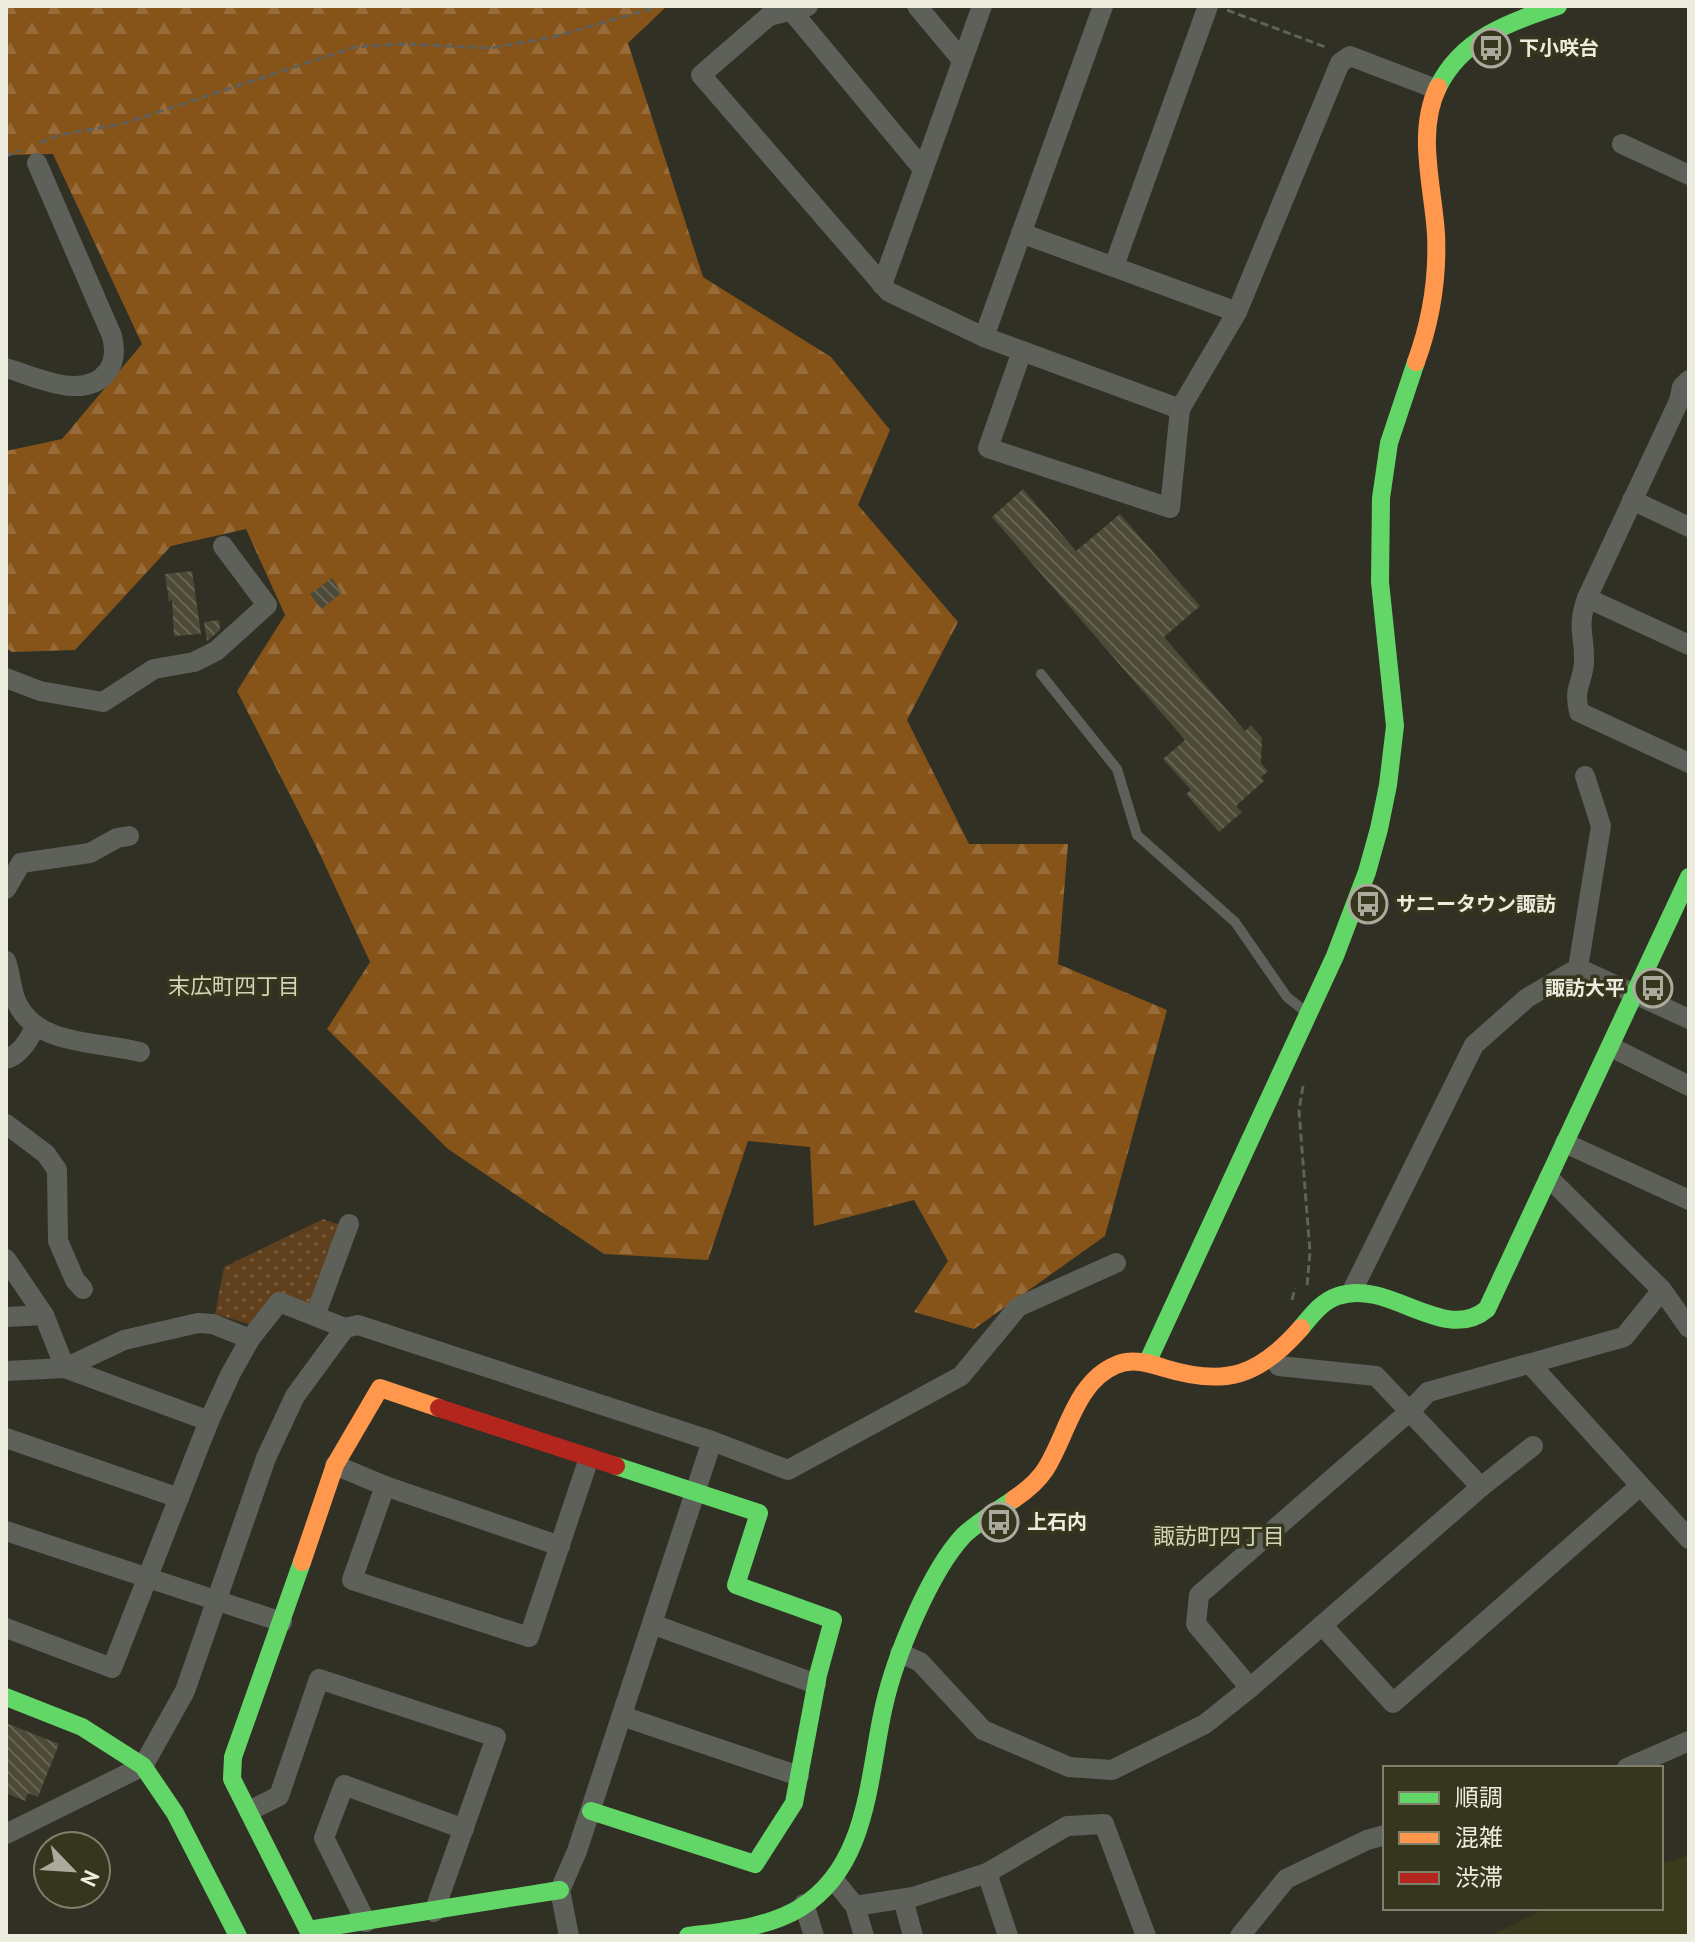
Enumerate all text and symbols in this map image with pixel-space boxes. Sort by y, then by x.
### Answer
bus stop icon: 下小咲台 [1470,27,1512,69]
place label: 下小咲台 [1519,35,1599,61]
bus stop icon: サニータウン諏訪 [1347,883,1389,925]
place label: サニータウン諏訪 [1396,891,1556,917]
bus stop icon: 諏訪大平 [1632,967,1674,1009]
district label: 末広町四丁目 [168,972,300,1000]
place label: 諏訪大平 [1545,975,1625,1001]
bus stop icon: 上石内 [978,1501,1020,1543]
place label: 上石内 [1027,1509,1087,1535]
district label: 諏訪町四丁目 [1153,1522,1285,1550]
legend [1383,1766,1663,1910]
text: 順調 [1455,1782,1503,1813]
text: 混雑 [1455,1822,1503,1853]
north arrow [32,1830,112,1910]
text: 渋滞 [1455,1862,1503,1893]
text: N [74,1866,106,1891]

